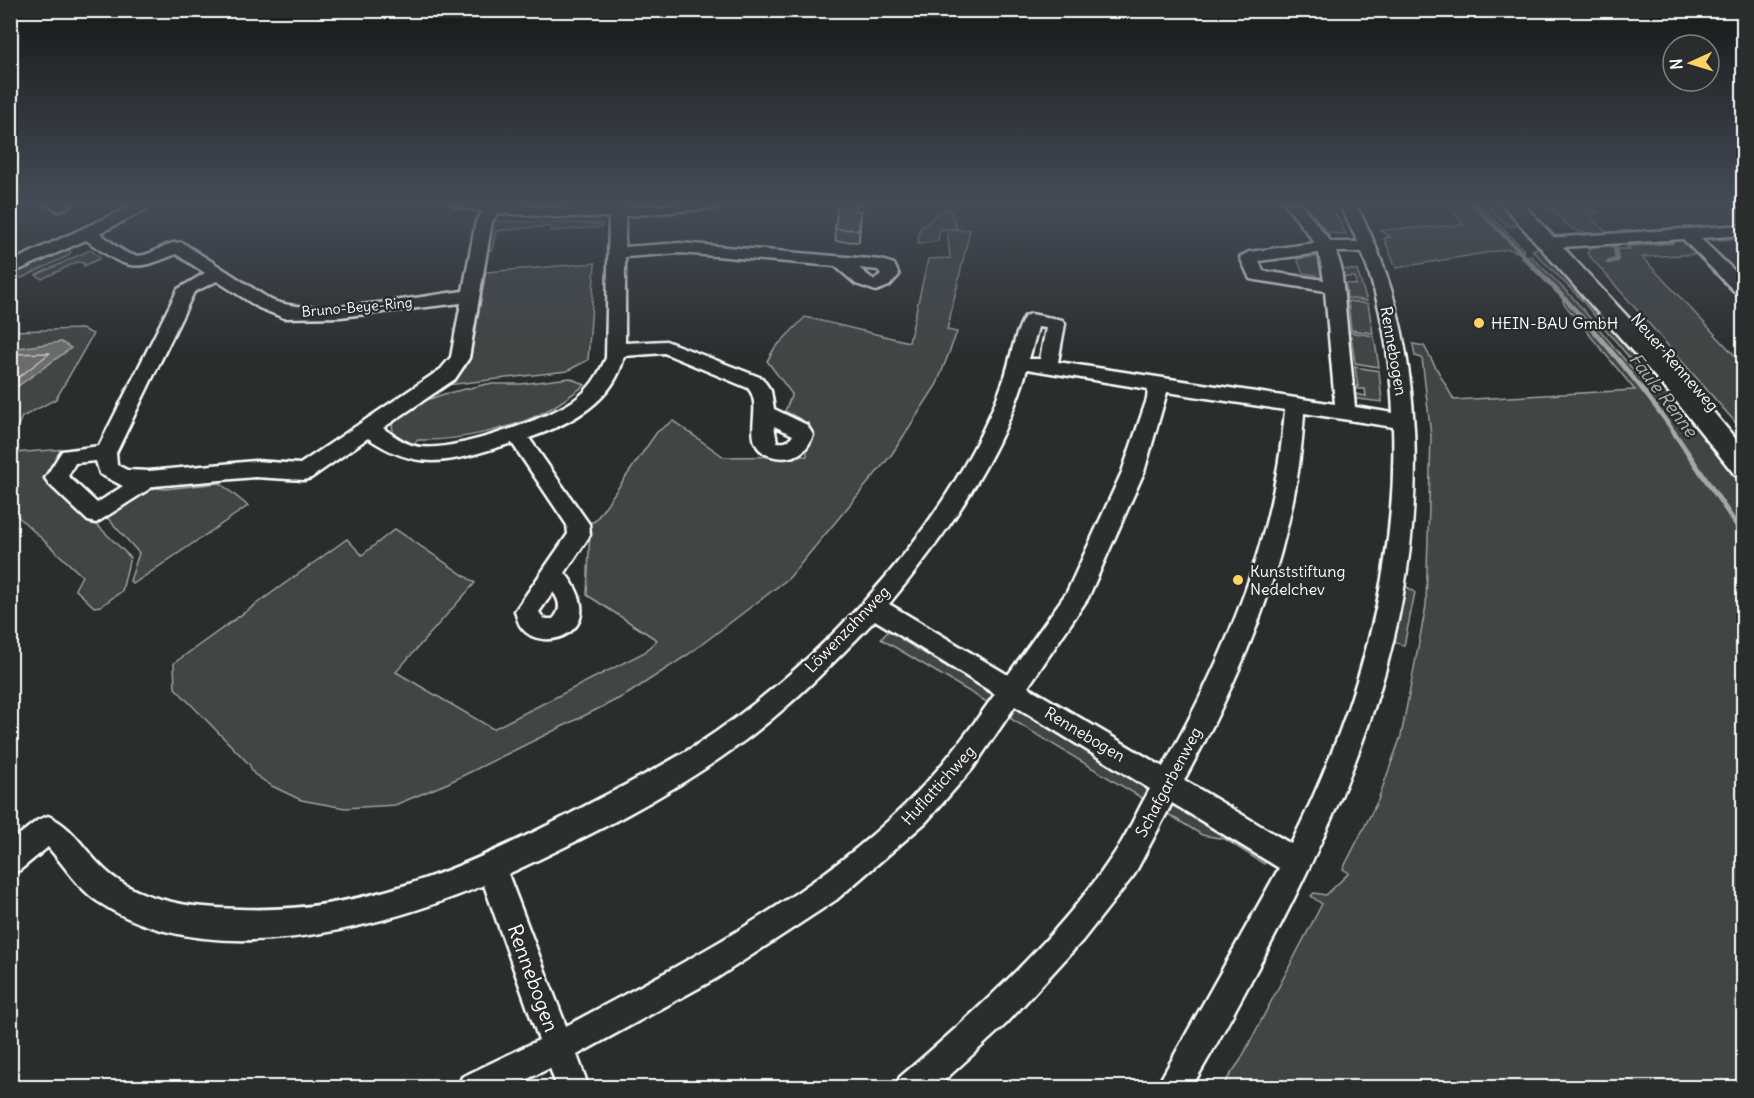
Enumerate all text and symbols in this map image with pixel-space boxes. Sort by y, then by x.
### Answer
north arrow [1661,33,1721,93]
text: N [1666,58,1686,70]
street label: Bruno-Beye-Ring [301,293,413,321]
street label: Rennebogen [1376,305,1412,397]
street label: Neuer Renneweg [1627,309,1723,415]
place label: HEIN-BAU GmbH [1491,313,1618,333]
marker: HEIN-BAU GmbH [1472,316,1486,330]
water label: Faule Renne [1624,348,1703,442]
place label: Kunststiftung Nedelchev [1250,561,1345,599]
marker: Kunststiftung Nedelchev [1231,573,1245,587]
street label: Löwenzahnweg [801,581,893,677]
street label: Rennebogen [1041,702,1129,766]
street label: Schafgarbenweg [1131,724,1205,840]
street label: Huflattichweg [897,741,979,829]
street label: Rennebogen [502,921,565,1035]

